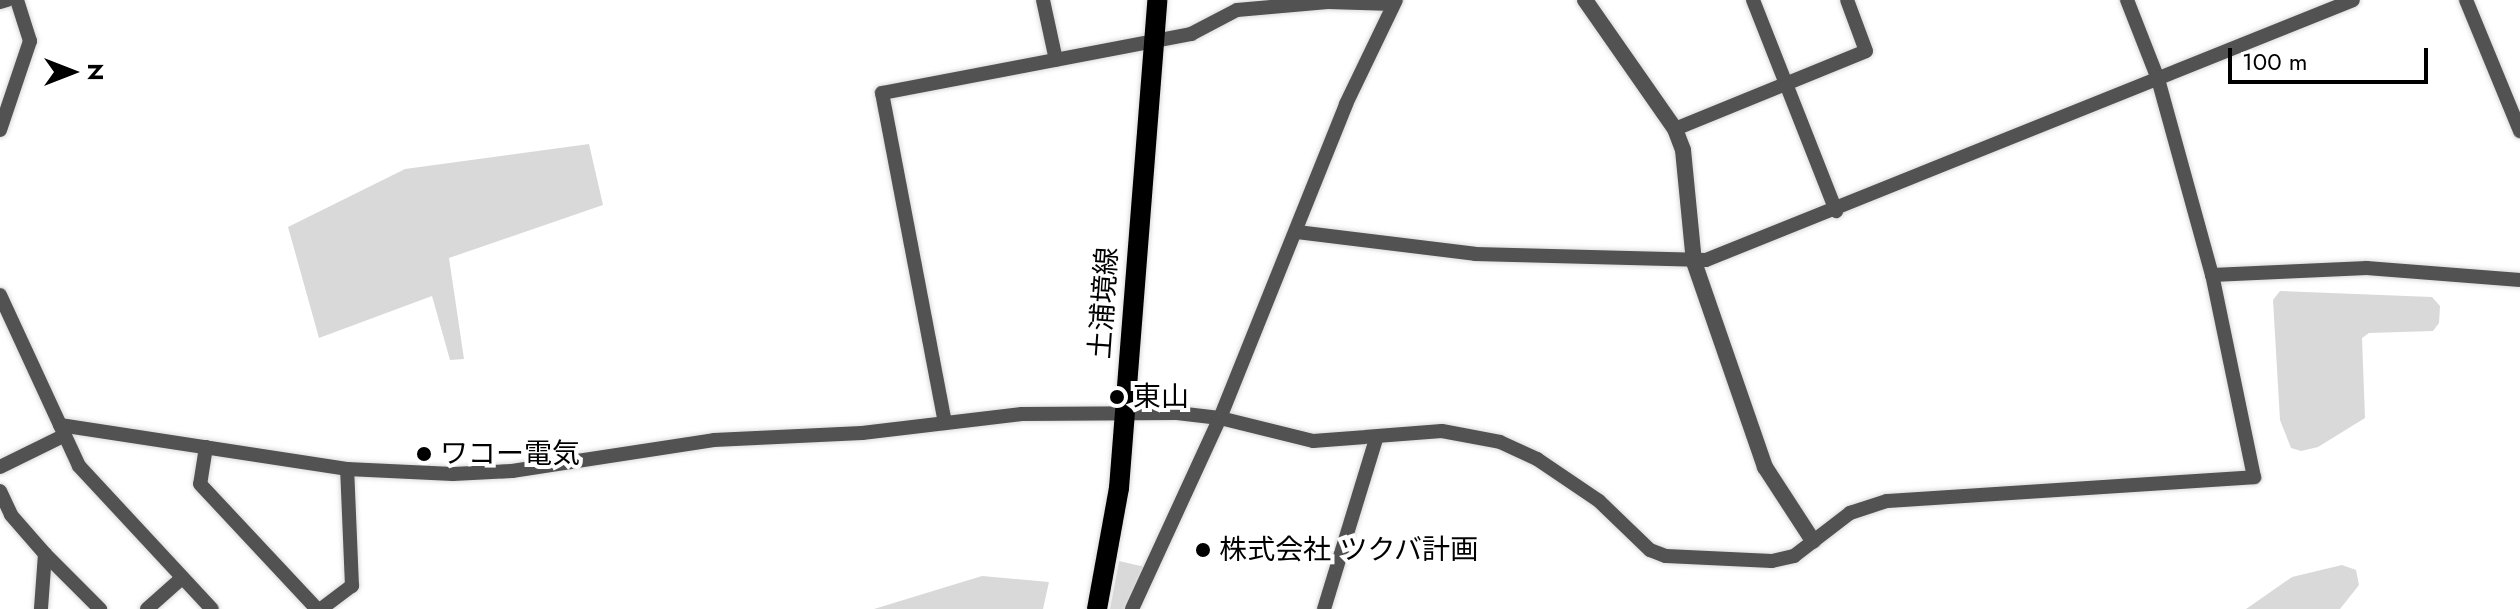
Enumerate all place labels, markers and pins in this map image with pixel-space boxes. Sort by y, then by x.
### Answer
place label: 東山 [1133,380,1189,414]
marker: 東山 [1108,388,1126,406]
place label: ワコー電気 [440,437,580,471]
marker: ワコー電気 [415,445,433,463]
place label: 株式会社 ツクバ計画 [1219,533,1479,567]
marker: 株式会社 ツクバ計画 [1194,541,1212,559]

